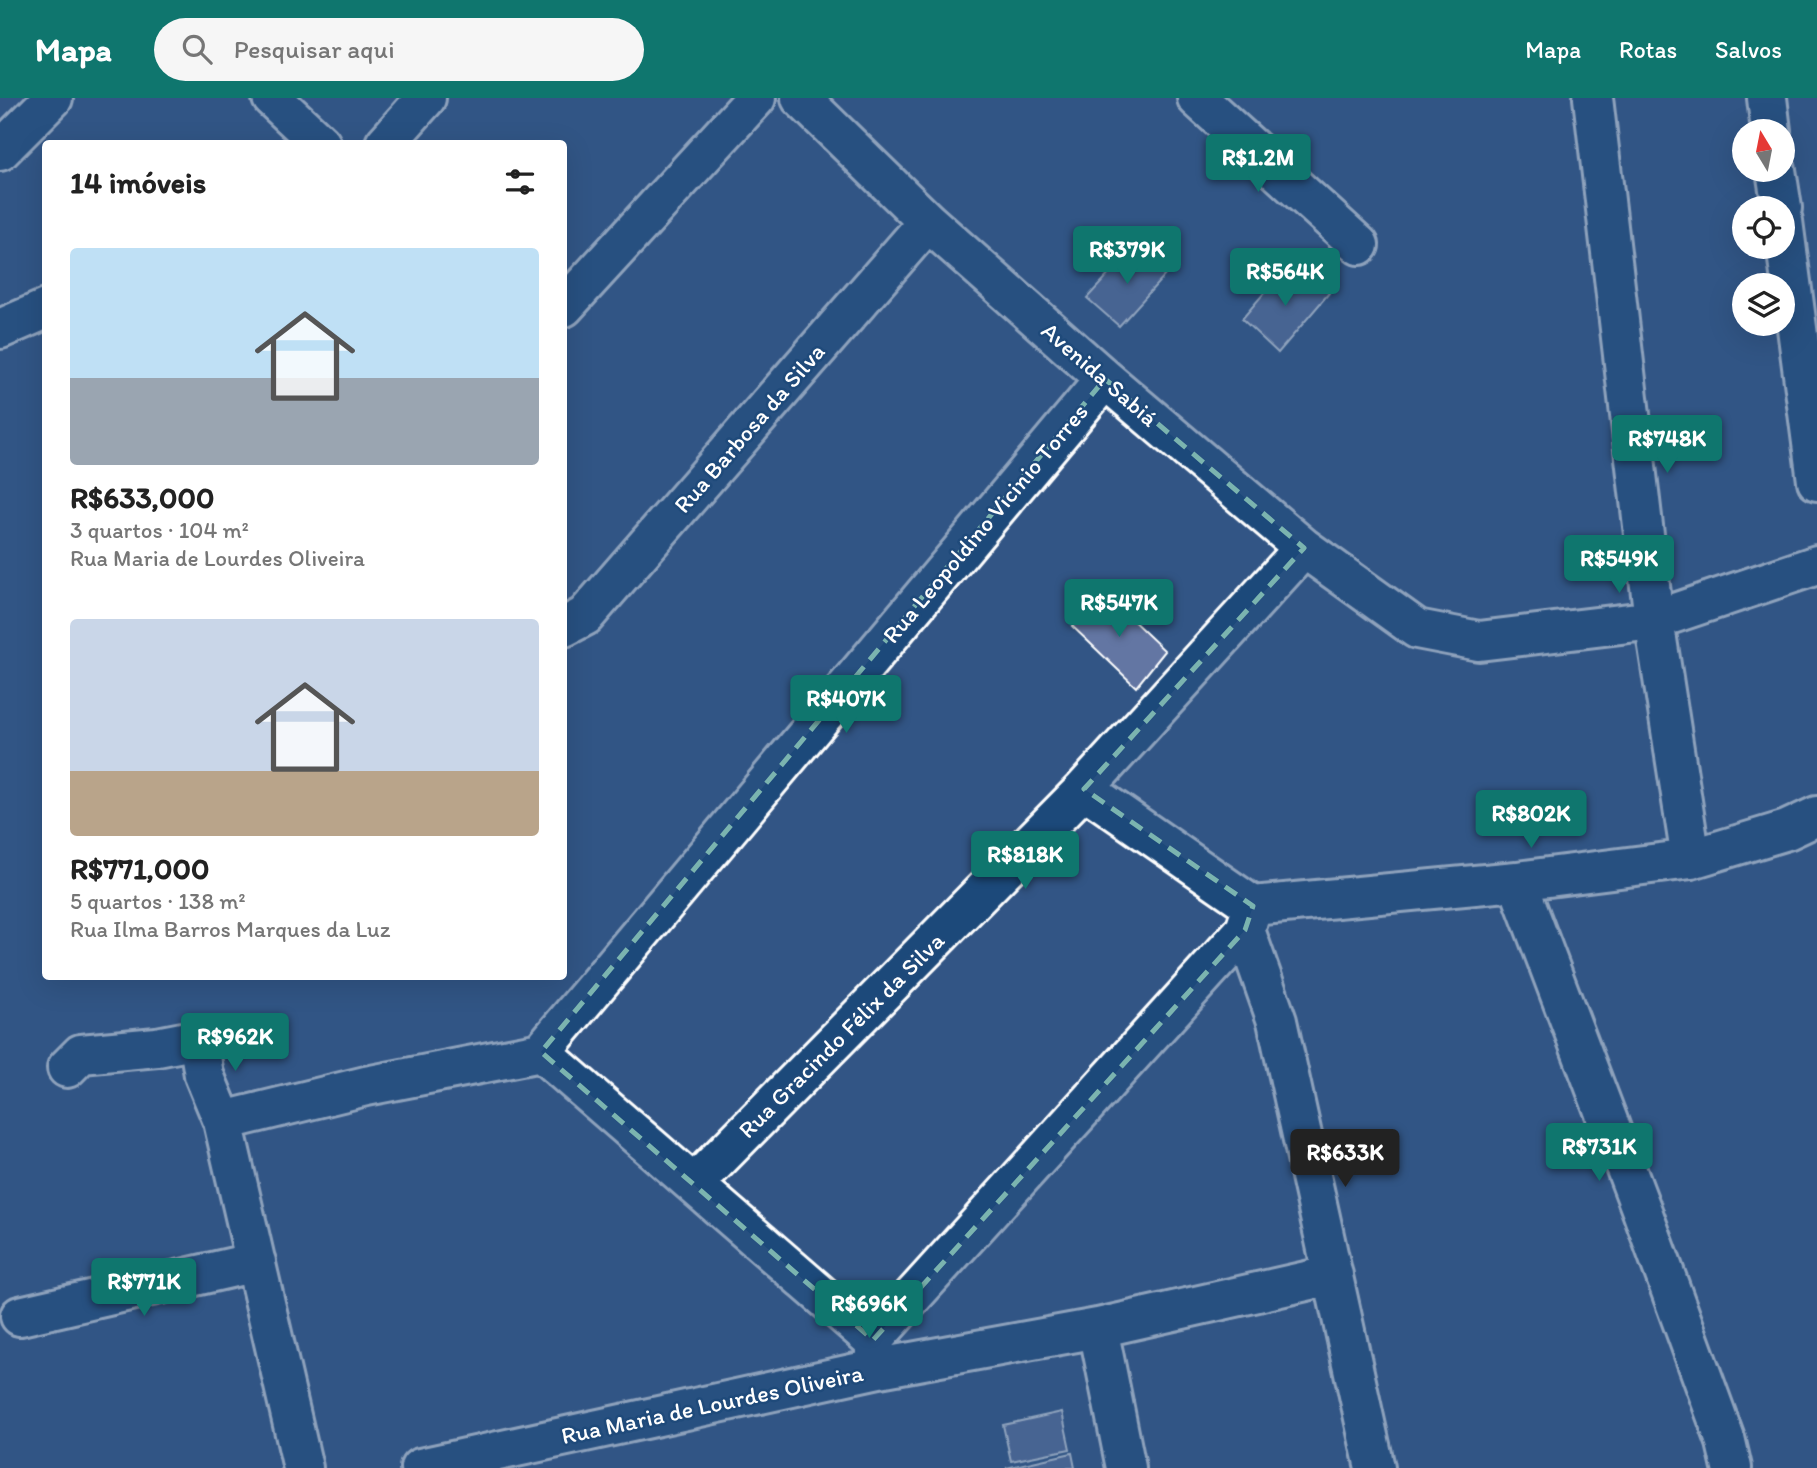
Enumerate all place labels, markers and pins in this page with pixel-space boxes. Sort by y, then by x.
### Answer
pin: R$1.2M [1201,134,1315,194]
pin: R$379K [1070,226,1184,286]
pin: R$564K [1228,248,1342,308]
pin: R$748K [1610,416,1724,475]
pin: R$549K [1562,536,1676,595]
pin: R$547K [1062,580,1176,639]
pin: R$407K [789,676,903,735]
pin: R$802K [1474,790,1588,850]
pin: R$818K [968,832,1082,891]
pin: R$962K [178,1014,292,1073]
pin: R$731K [1542,1124,1656,1183]
pin: R$633K [1288,1130,1402,1189]
pin: R$771K [87,1258,201,1318]
pin: R$696K [812,1280,926,1340]

